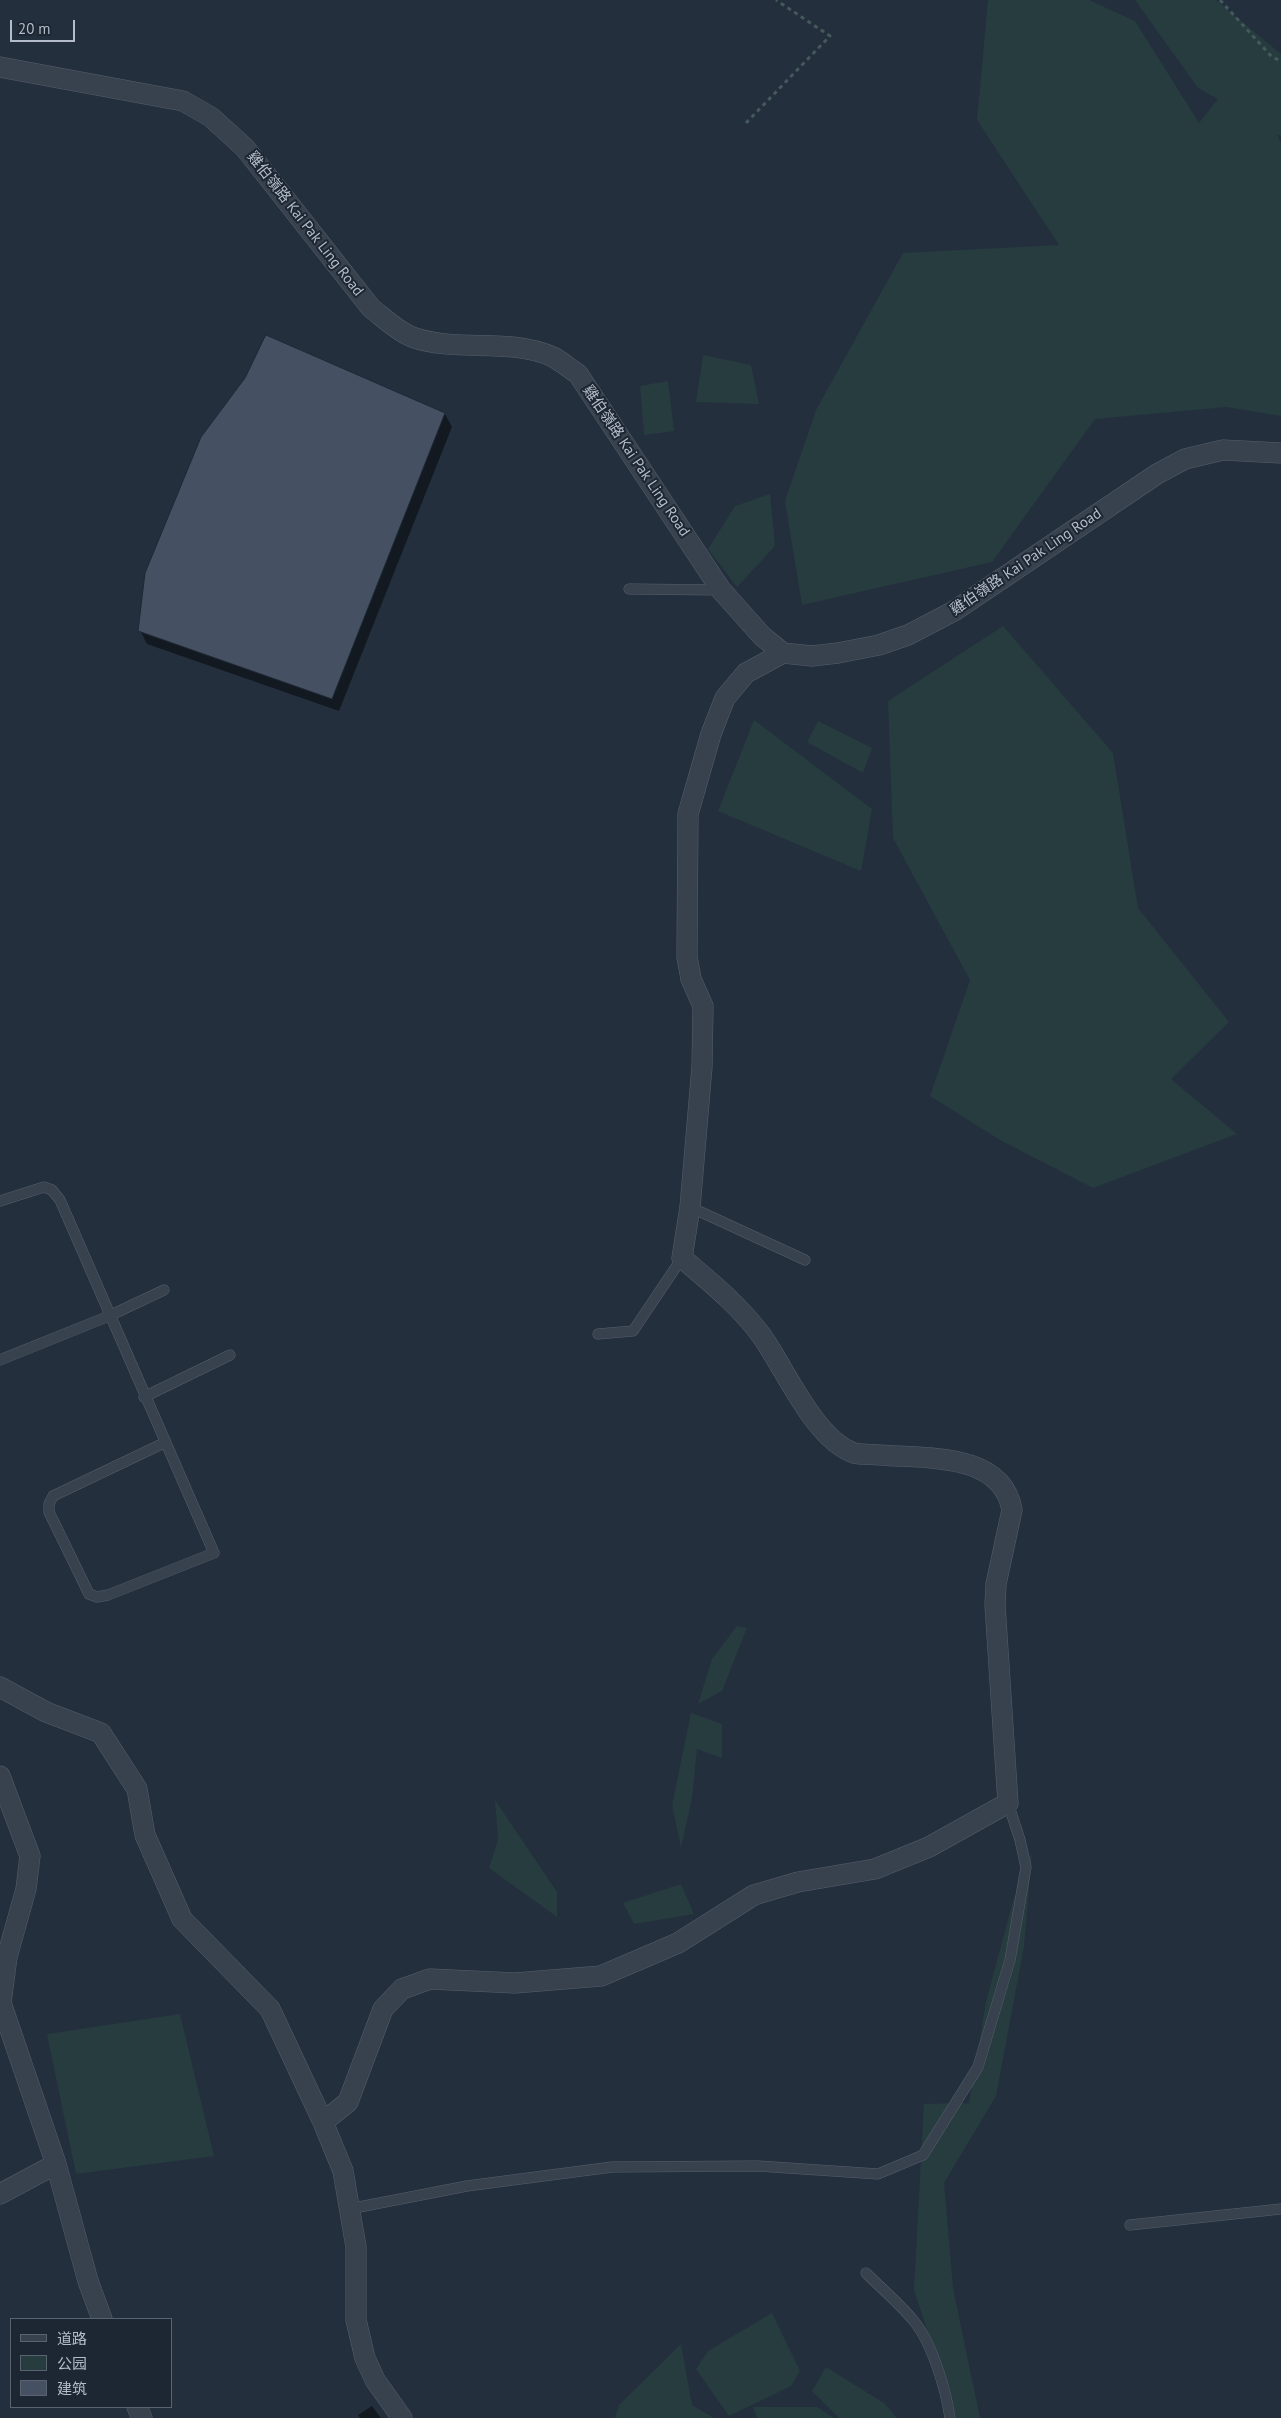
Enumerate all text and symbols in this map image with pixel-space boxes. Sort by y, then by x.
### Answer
scale bar [12,10,78,42]
text: 20 m [18,19,51,38]
street label: 雞伯嶺路 Kai Pak Ling Road [243,148,367,300]
street label: 雞伯嶺路 Kai Pak Ling Road [579,382,693,540]
street label: 雞伯嶺路 Kai Pak Ling Road [947,505,1105,619]
legend [10,2318,172,2408]
text: 道路 [57,2329,87,2348]
text: 公园 [57,2354,87,2373]
text: 建筑 [57,2379,87,2398]

